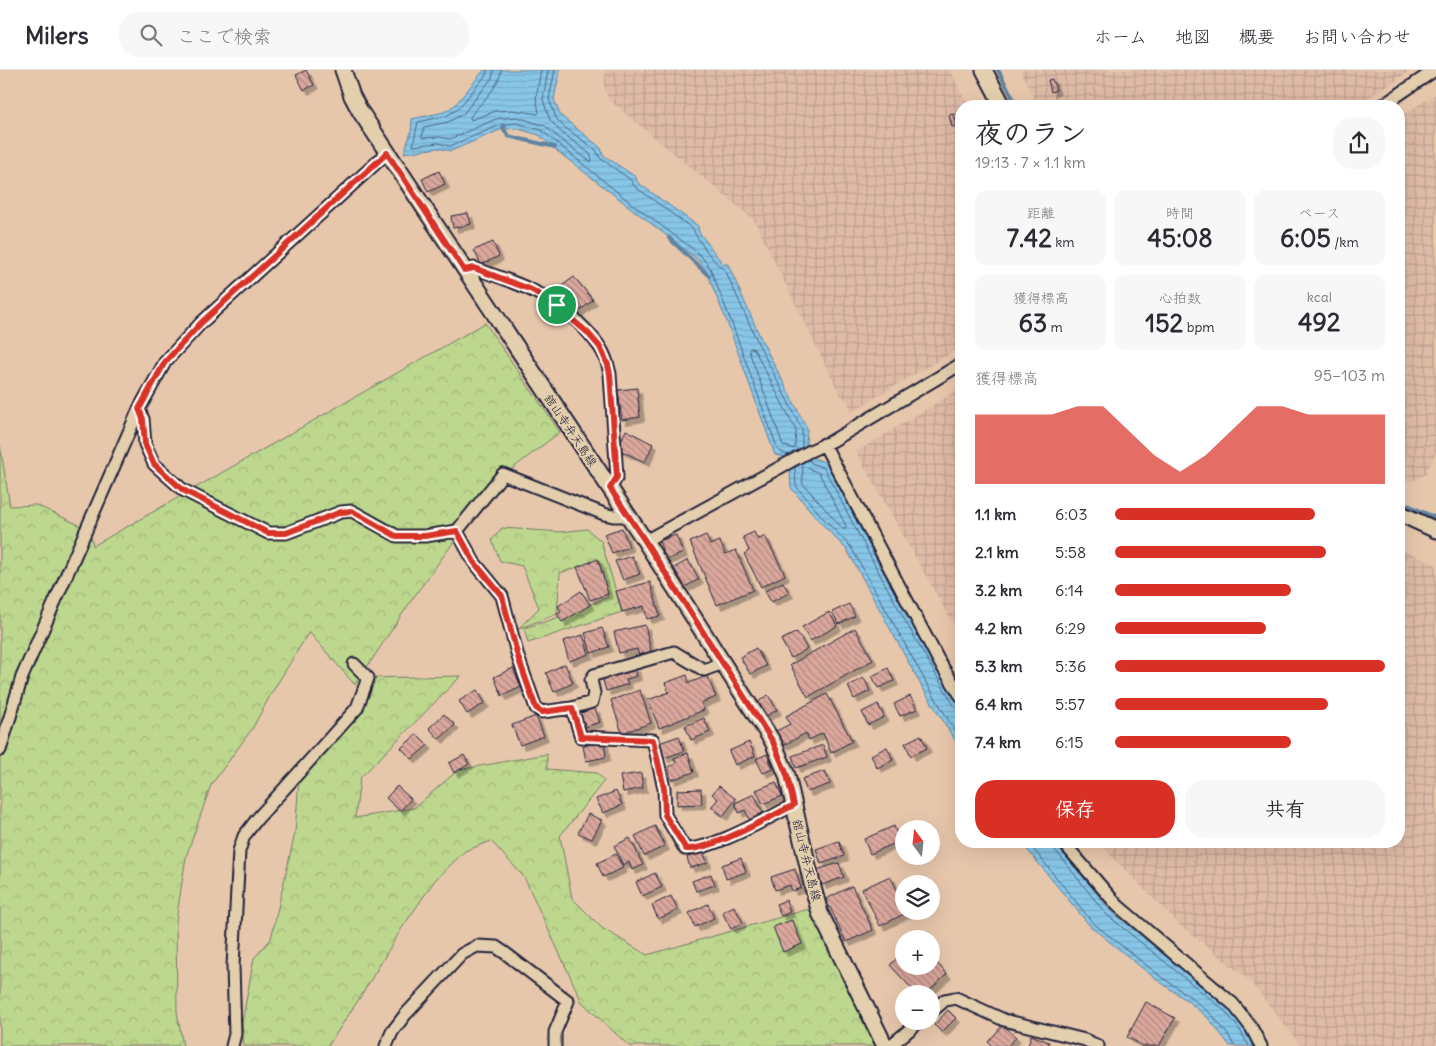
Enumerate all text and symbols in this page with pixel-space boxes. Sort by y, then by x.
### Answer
search box [119,12,469,57]
text: Milers [25,20,89,50]
icon: search [137,21,165,49]
text: ここで検索 [177,24,272,48]
text: ホーム [1094,25,1147,48]
text: 地図 [1175,25,1211,48]
text: 概要 [1239,25,1275,48]
text: お問い合わせ [1303,25,1411,48]
text: 夜のラン [975,115,1087,151]
button: share [1333,117,1385,169]
text: 19:13 · 7 × 1.1 km [975,152,1086,172]
text: 距離 [1027,204,1055,222]
text: 時間 [1166,204,1194,222]
text: ペース [1299,204,1340,222]
text: 7.42 [1007,222,1052,254]
text: 45:08 [1147,222,1213,254]
text: 6:05 [1280,222,1331,254]
text: km [1052,233,1075,251]
text: /km [1331,233,1359,251]
pin [536,284,578,326]
text: kcal [1307,288,1332,306]
text: 獲得標高 [1013,289,1069,307]
text: 心拍数 [1159,289,1201,307]
icon: arrive [543,291,571,319]
text: 492 [1298,306,1341,338]
text: 63 [1019,307,1047,339]
text: 152 [1145,307,1183,339]
text: m [1047,318,1063,336]
text: bpm [1183,318,1215,336]
text: 95–103 m [1314,365,1385,385]
text: 獲得標高 [975,368,1039,388]
street label: 舘山寺弁天島線 [541,391,601,469]
text: 1.1 km [975,504,1016,524]
text: 6:03 [1055,504,1087,524]
text: 2.1 km [975,542,1019,562]
text: 5:58 [1055,542,1086,562]
text: 3.2 km [975,580,1022,600]
text: 6:14 [1055,580,1083,600]
text: 4.2 km [975,618,1022,638]
text: 6:29 [1055,618,1086,638]
text: 5.3 km [975,656,1023,676]
text: 5:36 [1055,656,1086,676]
text: 6.4 km [975,694,1023,714]
text: 5:57 [1055,694,1085,714]
text: 7.4 km [975,732,1021,752]
text: 6:15 [1055,732,1083,752]
button: 保存 [975,780,1175,838]
button: 共有 [1185,780,1385,838]
street label: 舘山寺弁天島線 [790,817,824,903]
north arrow [895,820,940,865]
map controls [895,820,940,1030]
button: layers [895,875,940,920]
button: + [895,930,940,975]
button: − [895,985,940,1030]

